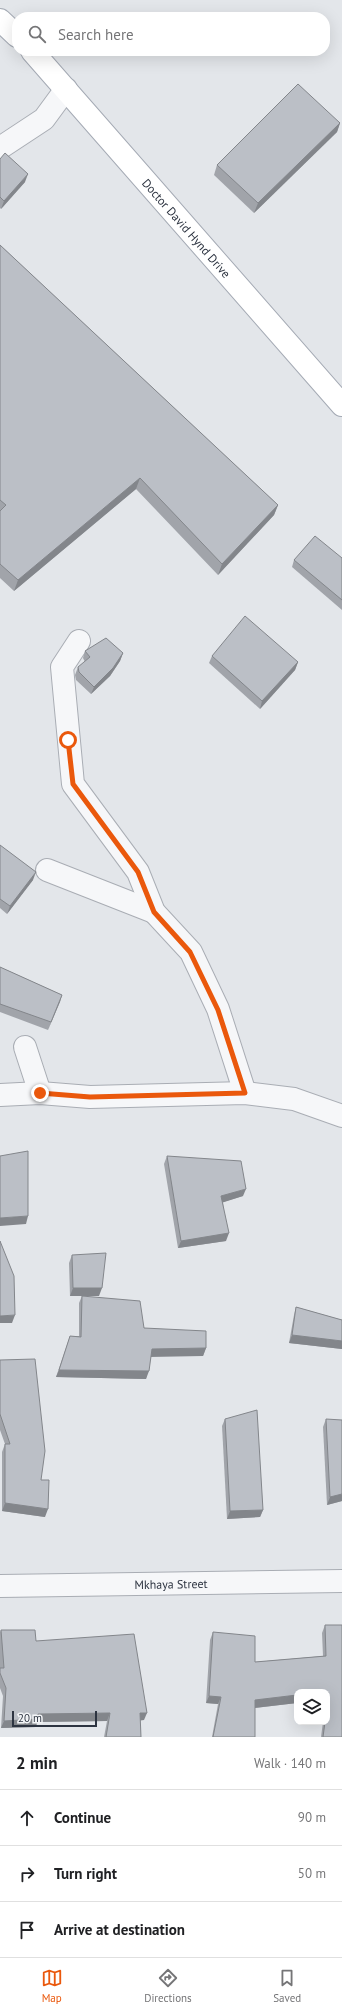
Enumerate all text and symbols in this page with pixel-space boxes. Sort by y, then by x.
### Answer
search box [12,12,330,56]
icon: search [26,23,48,45]
text: Search here [58,25,134,44]
street label: Doctor David Hynd Drive [139,175,234,280]
route start [59,731,77,749]
route end [31,1084,49,1102]
street label: Mkhaya Street [134,1575,208,1592]
map controls [294,1689,330,1725]
button: layers [294,1689,330,1725]
scale bar [12,1709,97,1728]
text: 20 m [18,1711,42,1725]
text: 2 min [16,1752,57,1774]
text: Walk · 140 m [254,1755,326,1772]
icon: ahead [16,1807,38,1829]
text: Continue [54,1808,111,1827]
text: 90 m [298,1809,326,1826]
icon: right [16,1863,38,1885]
text: Turn right [54,1864,117,1883]
text: 50 m [298,1865,326,1882]
icon: arrive [16,1919,38,1941]
text: Arrive at destination [54,1920,185,1939]
tab: Map [41,1967,63,2005]
tab: Directions [144,1967,192,2005]
tab: Saved [273,1967,301,2005]

